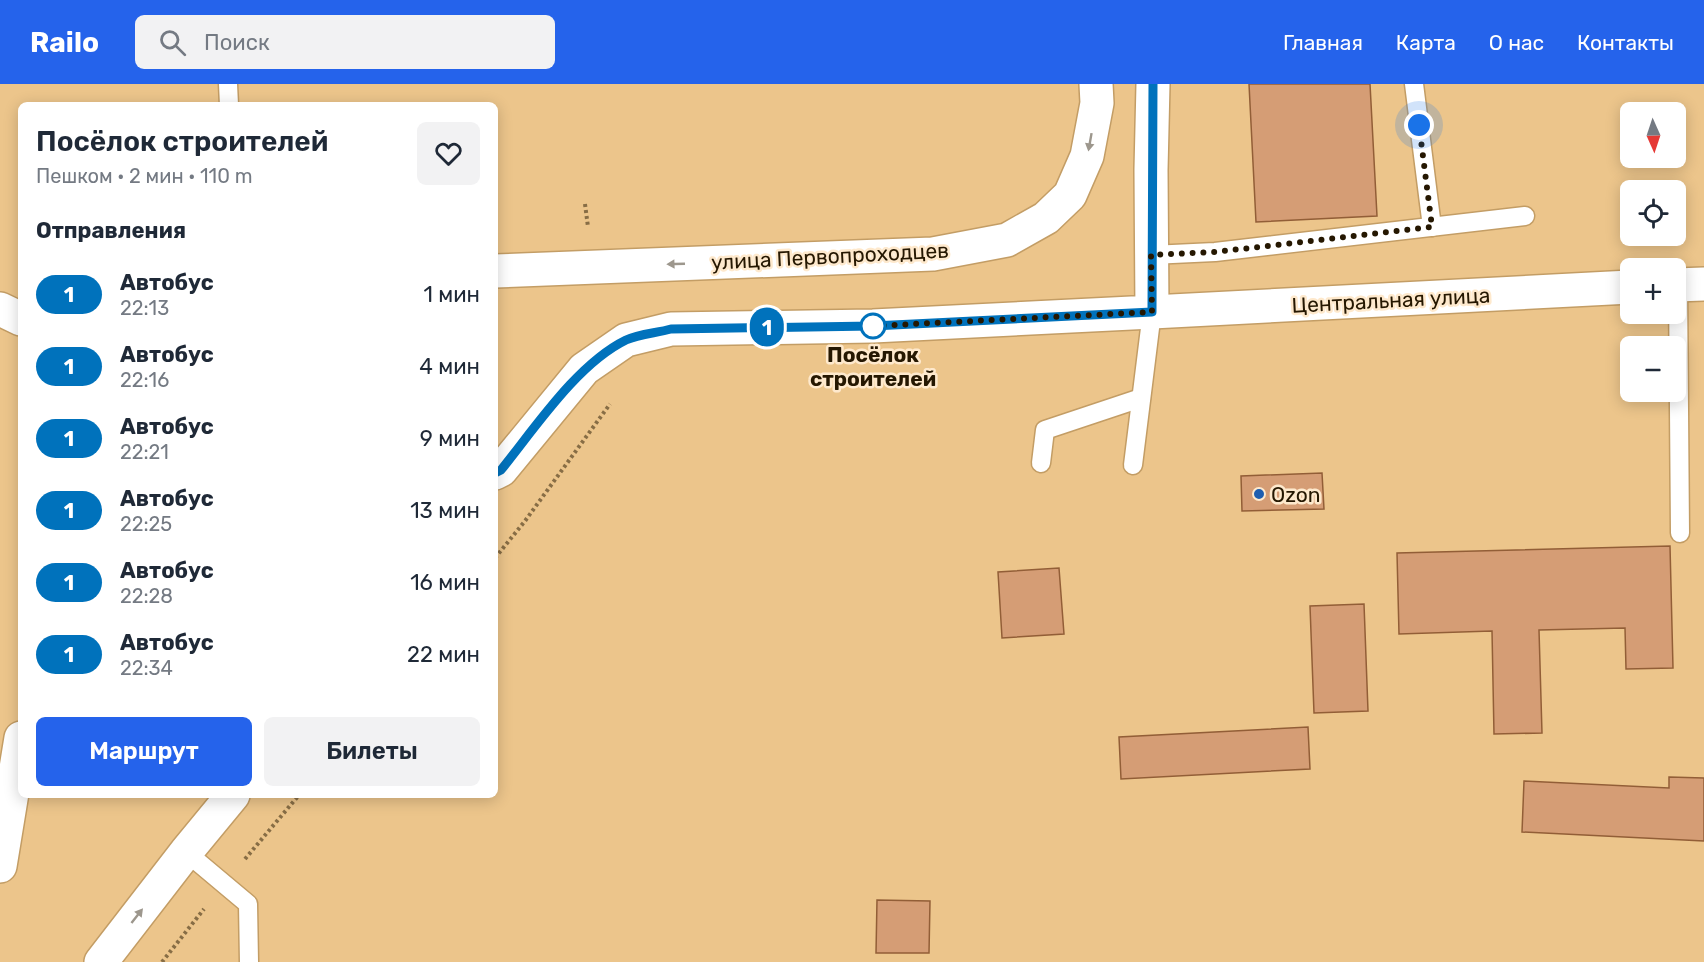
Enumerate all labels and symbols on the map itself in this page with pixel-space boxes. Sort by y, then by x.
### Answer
north arrow [1620,102,1686,168]
your location [1404,110,1434,140]
one-way arrow [1085,133,1094,152]
street label: улица Первопроходцев [710,237,950,275]
one-way arrow [666,260,685,269]
street label: Центральная улица [1291,282,1491,318]
line badge: 1 [748,308,786,346]
marker: Посёлок строителей [860,313,886,339]
place label: Посёлок строителей [810,342,936,391]
place label: Ozon [1271,482,1321,507]
marker: Ozon [1252,487,1266,501]
one-way arrow [130,908,142,923]

